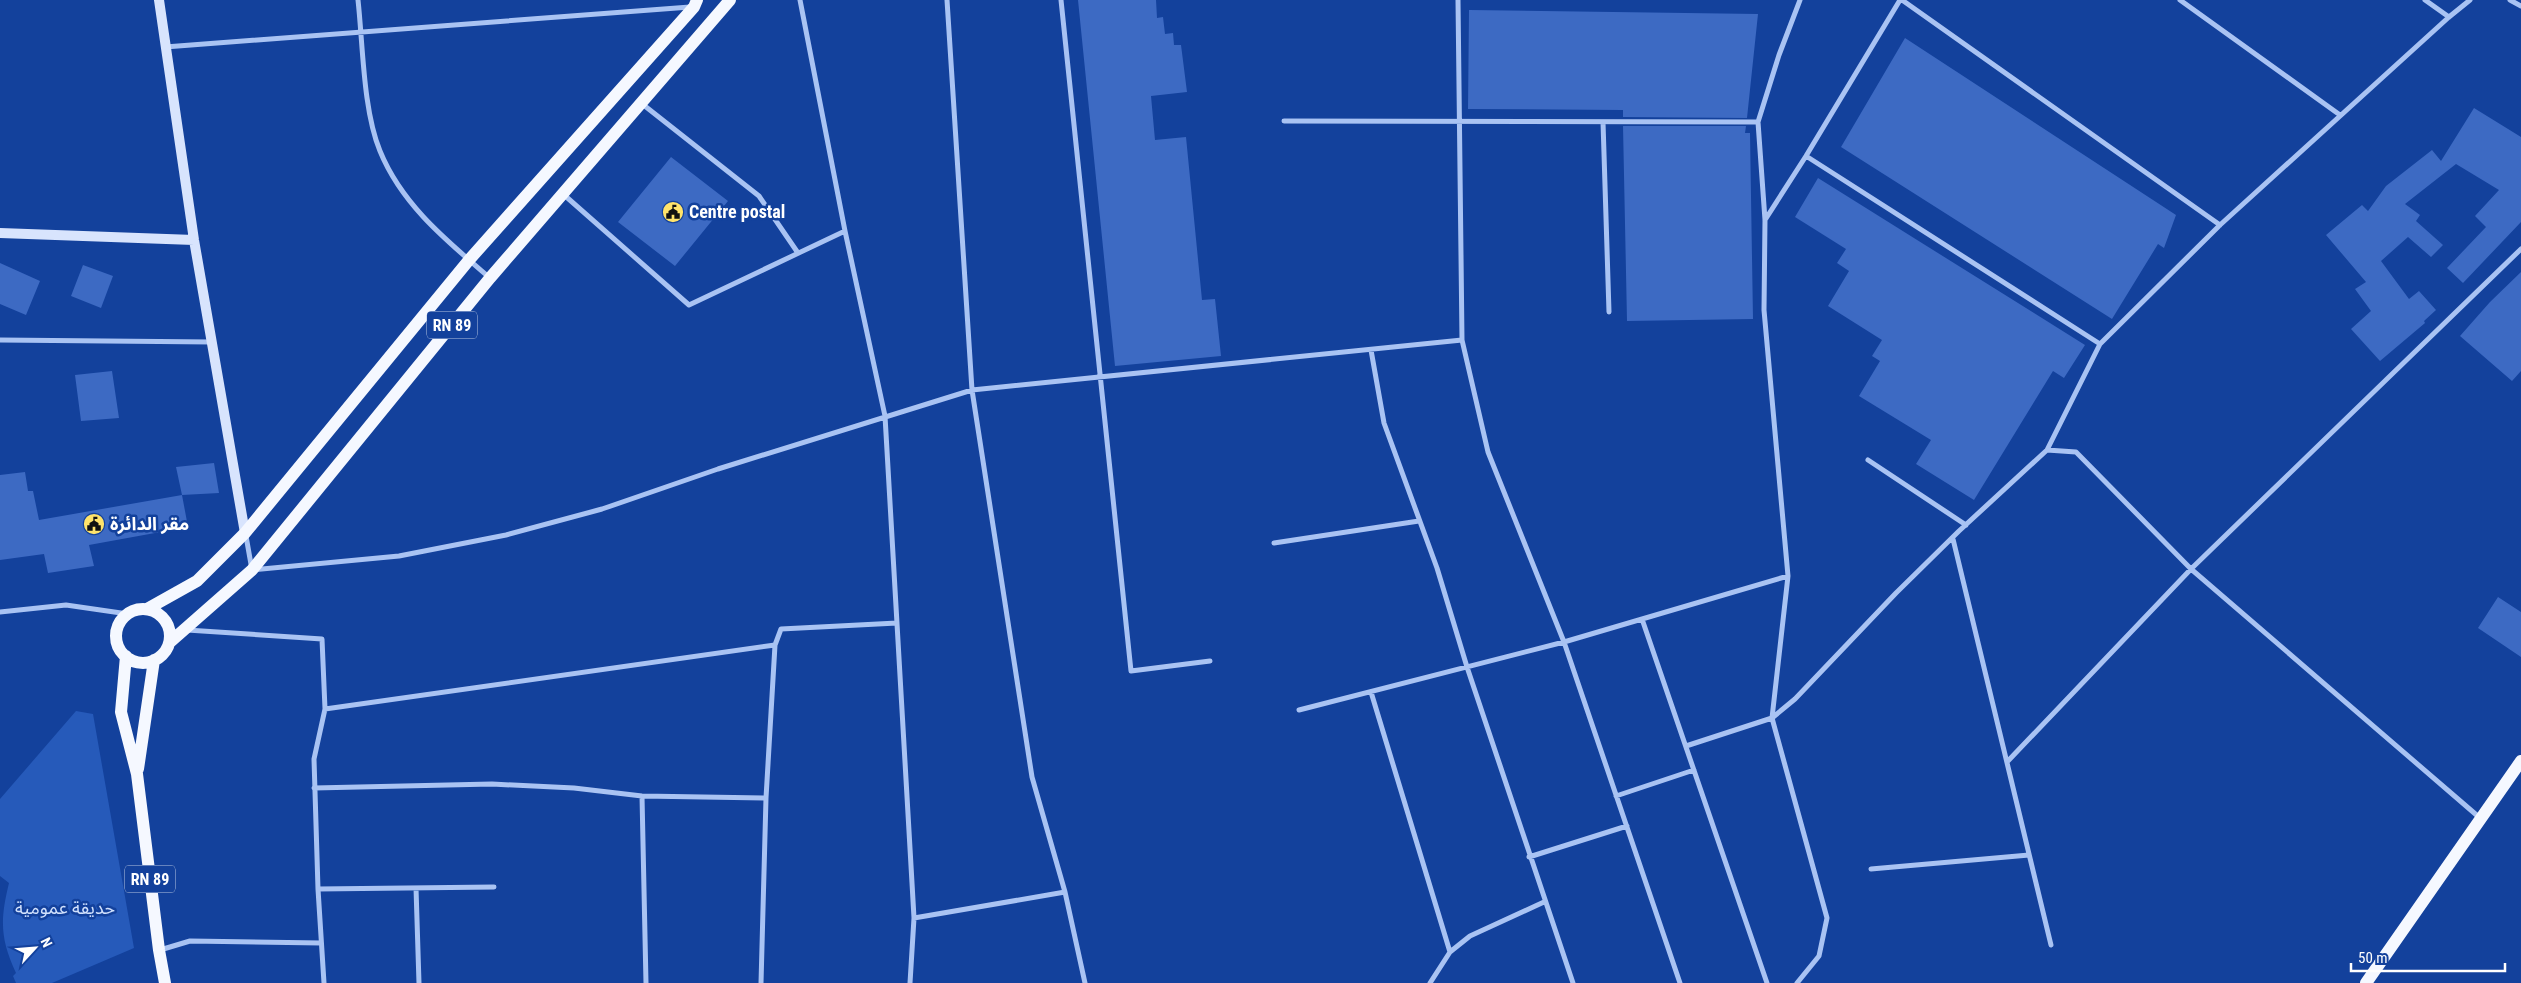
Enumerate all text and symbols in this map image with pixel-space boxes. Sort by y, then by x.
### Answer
public building icon: Centre postal [661,200,685,224]
place label: Centre postal [689,201,785,222]
road number: RN 89 [427,312,477,338]
public building icon: مقر الدائرة [82,512,106,536]
place label: مقر الدائرة [110,513,189,535]
road number: RN 89 [125,866,175,892]
park label: حديقة عمومية [15,897,115,919]
north arrow [10,923,60,973]
text: N [38,935,56,950]
scale bar [2351,940,2505,972]
text: 50 m [2358,949,2388,967]

